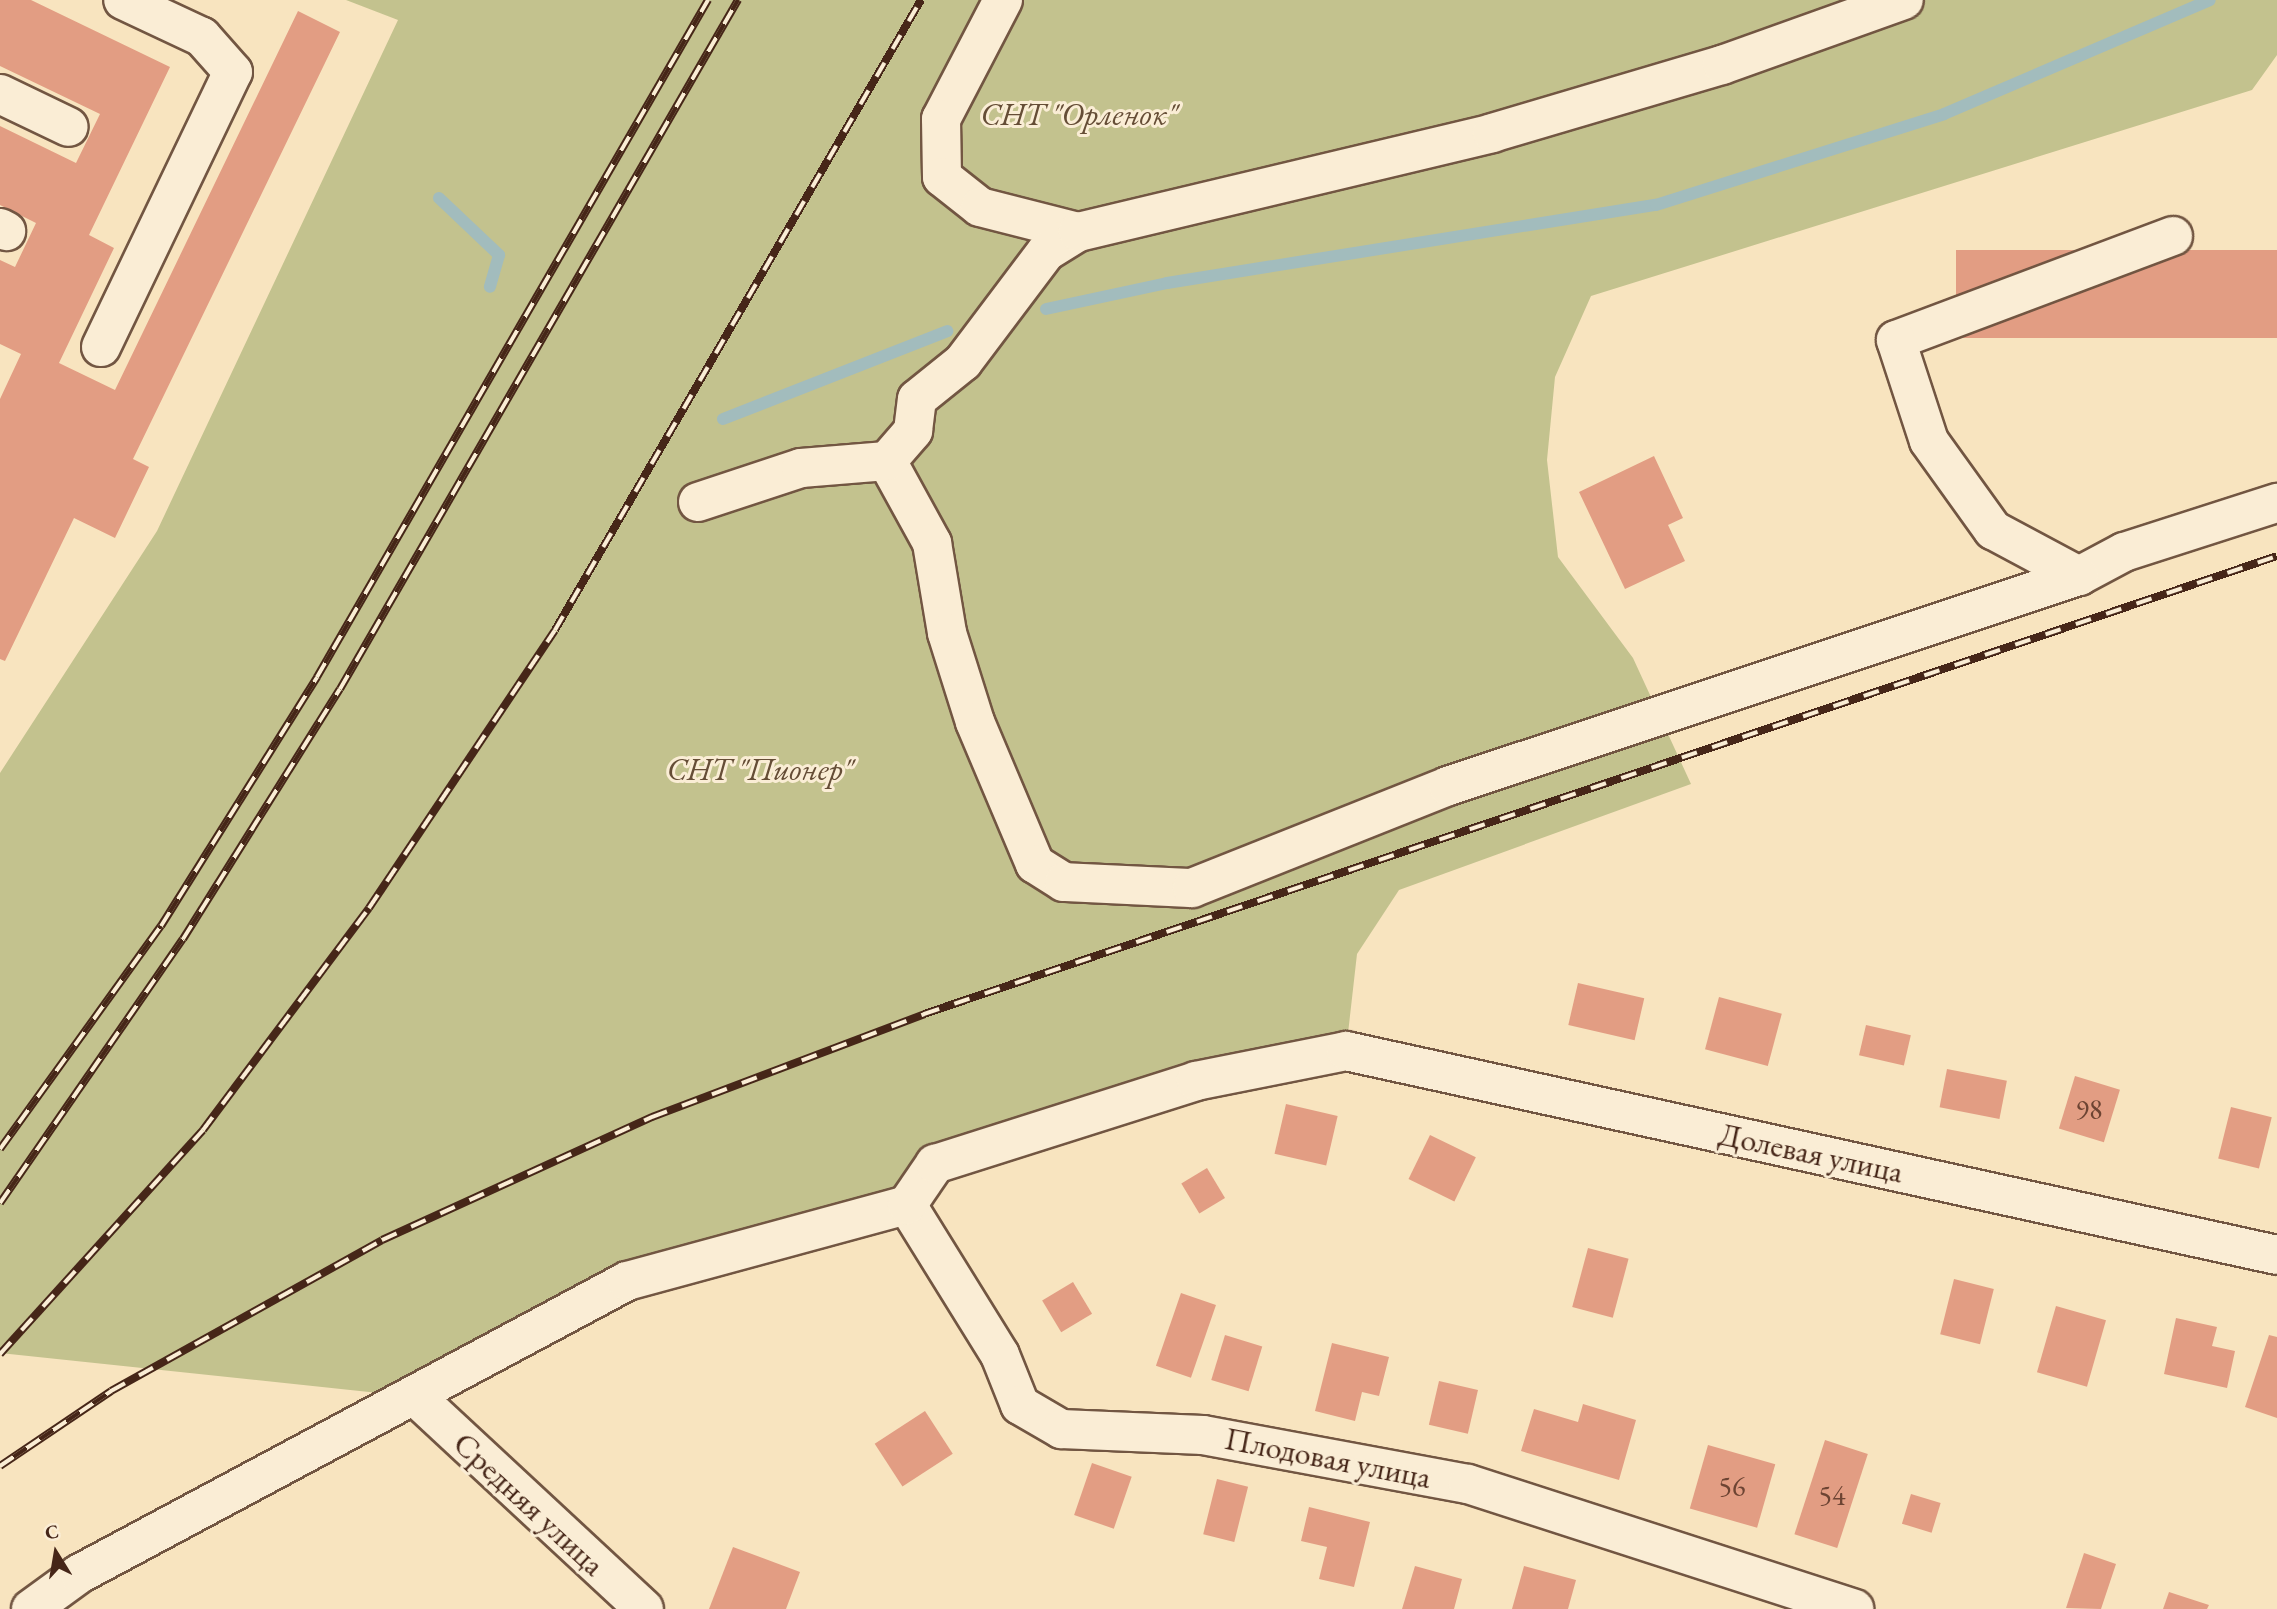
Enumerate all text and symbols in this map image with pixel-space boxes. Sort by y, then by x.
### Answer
park label: СНТ "Орленок" [981,95,1177,133]
park label: СНТ "Пионер" [667,750,853,788]
house number: 98 [2076,1092,2102,1126]
street label: Долевая улица [1715,1115,1907,1191]
street label: Плодовая улица [1222,1419,1434,1497]
street label: Средняя улица [445,1424,613,1584]
house number: 56 [1719,1469,1745,1503]
house number: 54 [1819,1478,1845,1512]
north arrow [21,1518,91,1588]
text: С [43,1518,61,1545]

